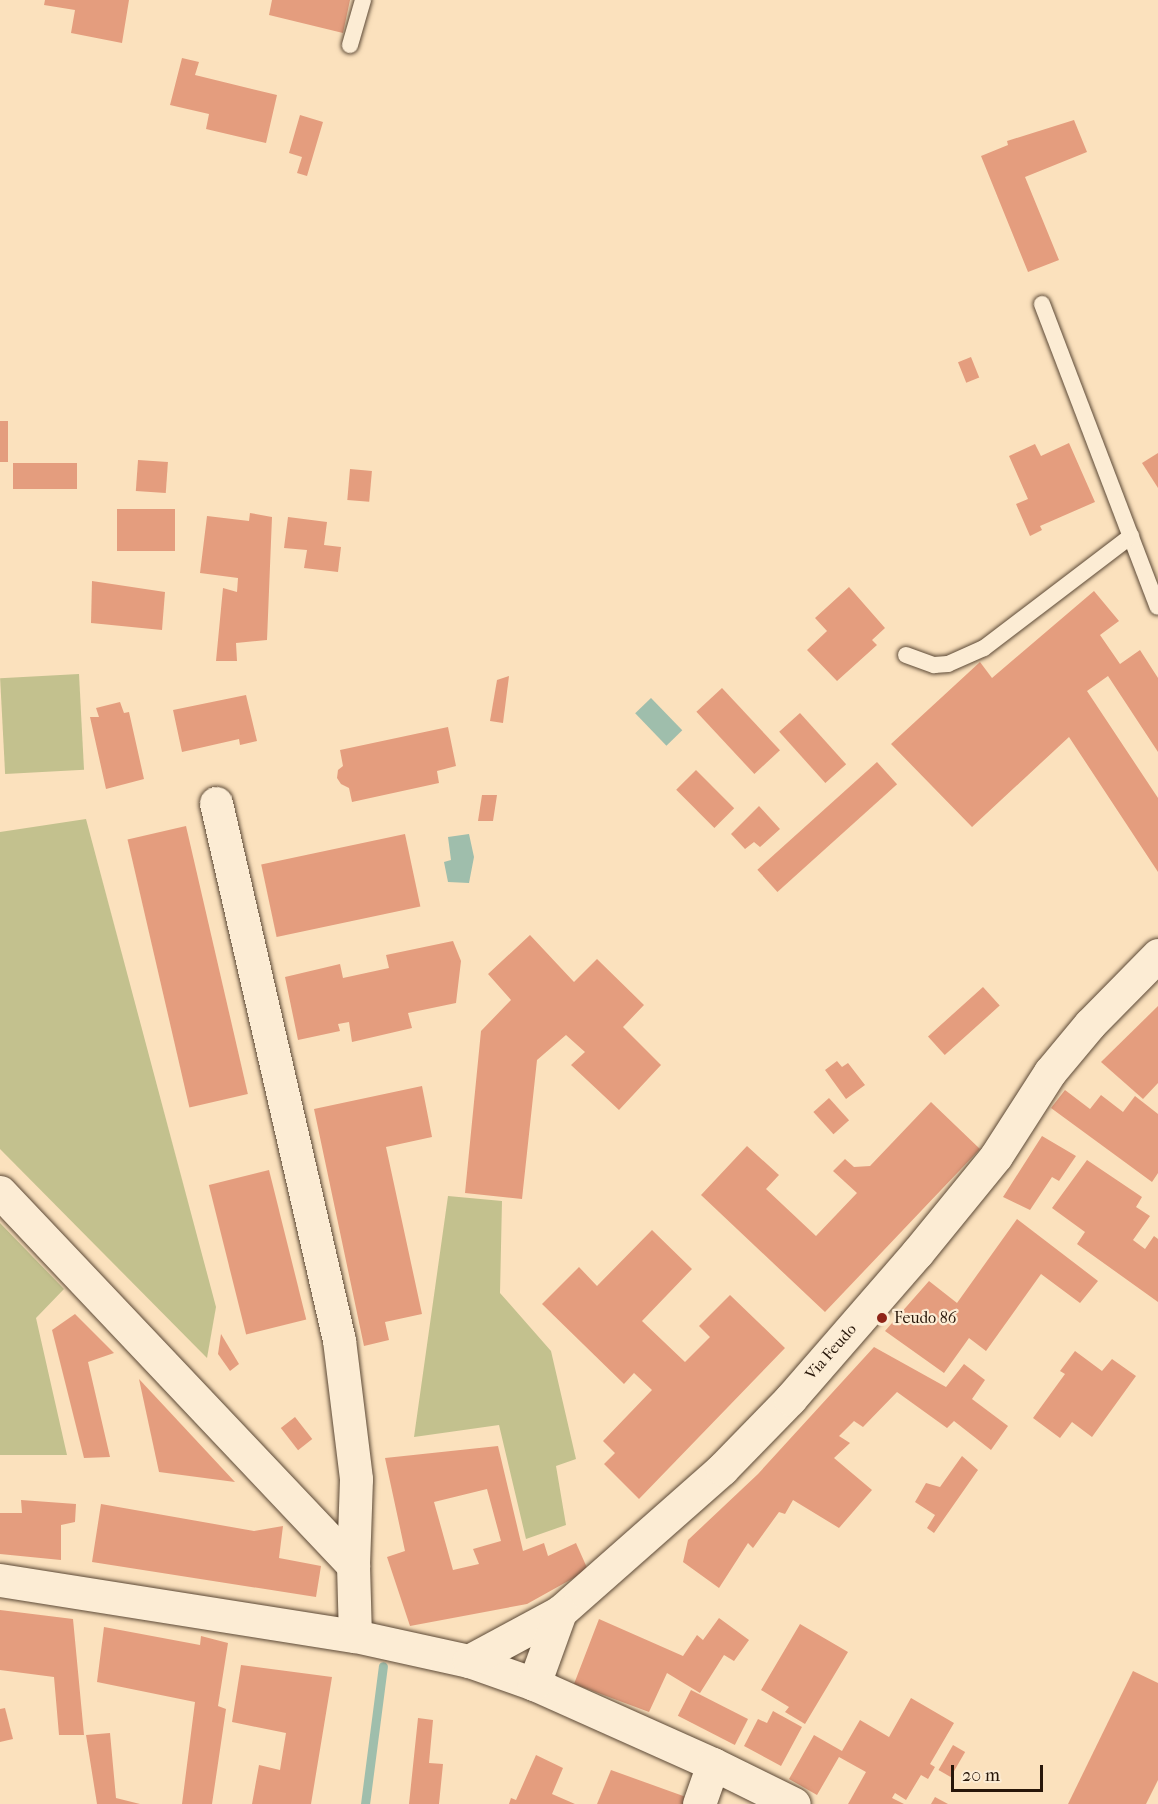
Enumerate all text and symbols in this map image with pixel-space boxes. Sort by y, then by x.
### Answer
place label: Feudo 86 [894,1308,956,1328]
marker: Feudo 86 [875,1311,889,1325]
street label: Via Feudo [801,1320,861,1384]
scale bar [954,1753,1046,1791]
text: 20 m [962,1765,1000,1786]

